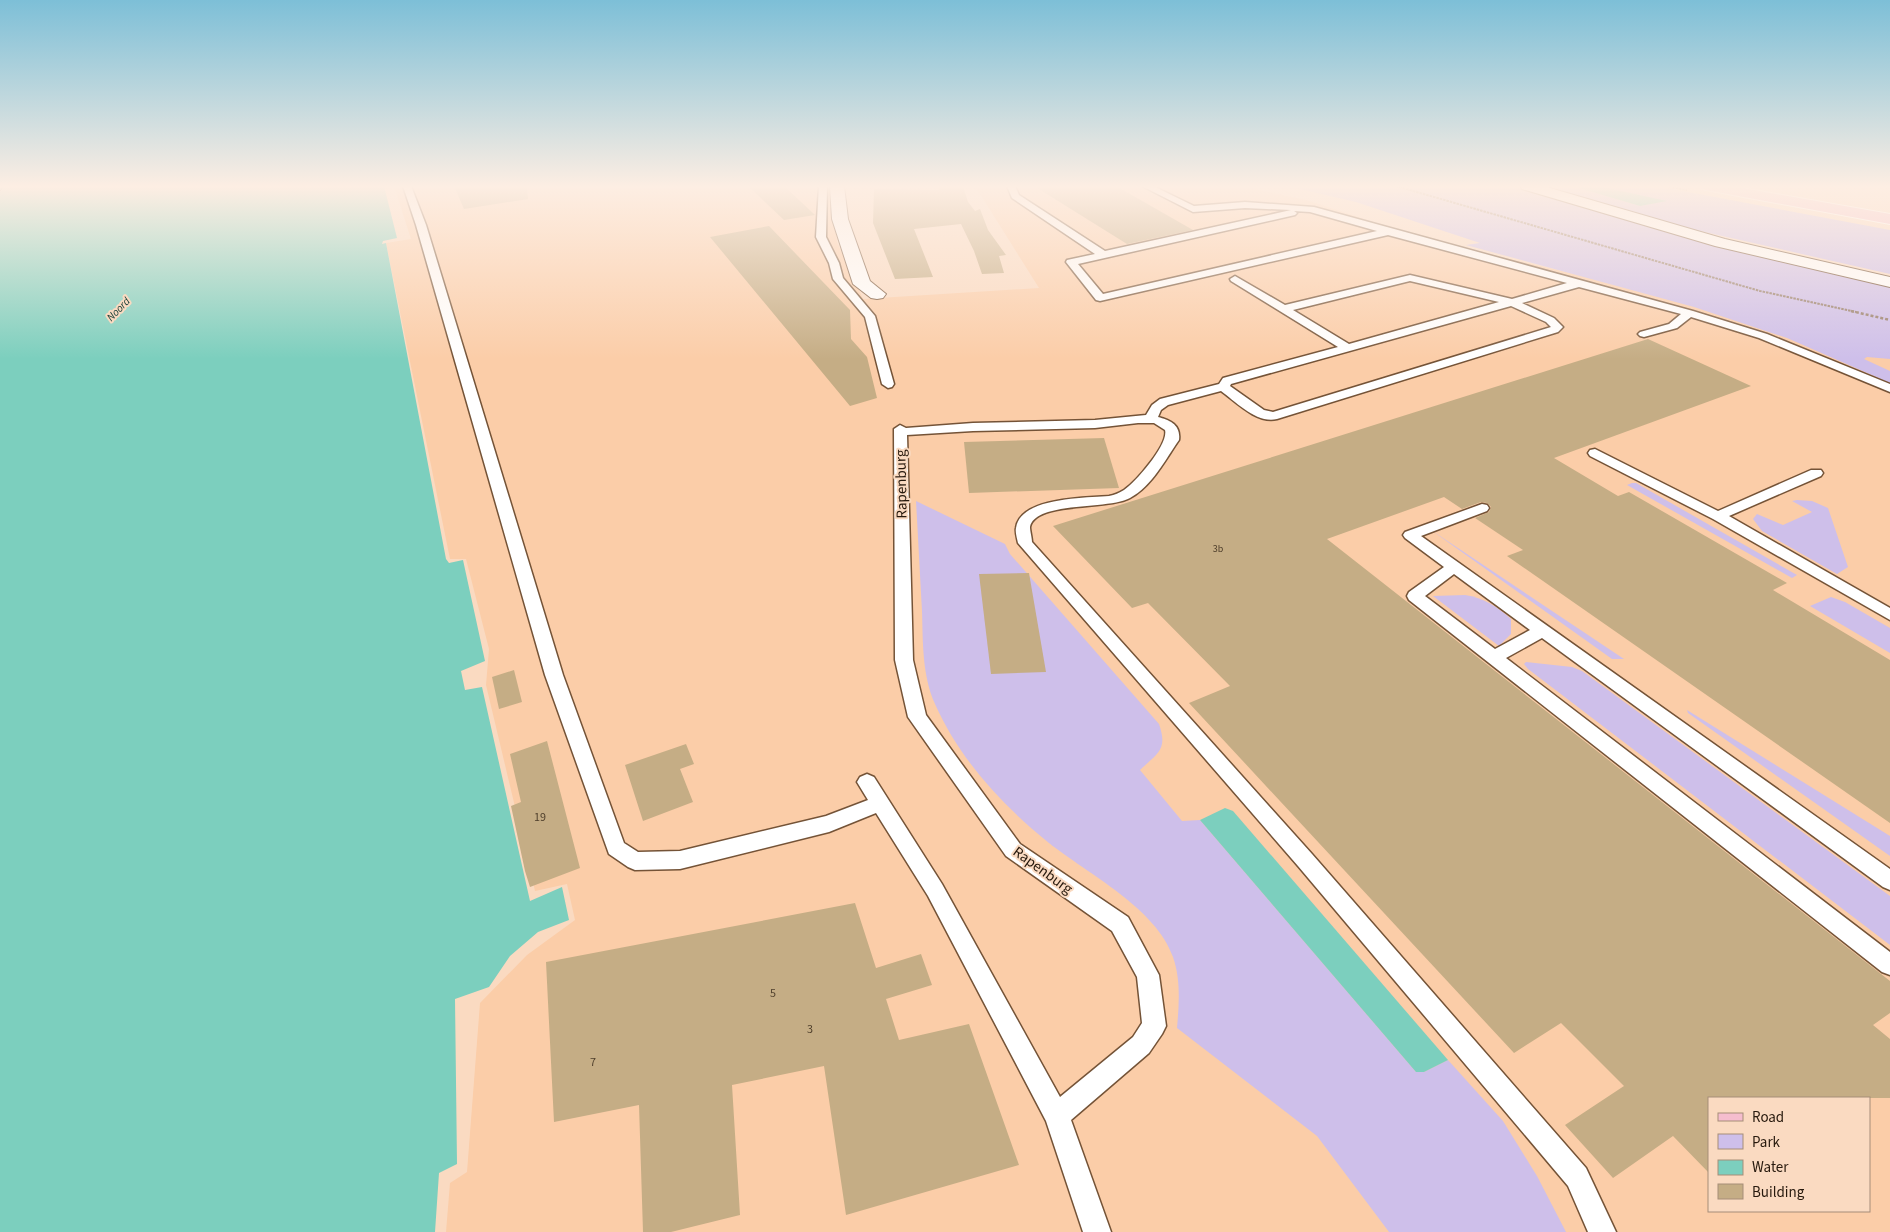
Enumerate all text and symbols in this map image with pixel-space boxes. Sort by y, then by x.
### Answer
water label: Noord [103,293,134,325]
street label: Rapenburg [890,449,913,519]
house number: 3b [1213,542,1224,556]
house number: 19 [534,809,546,826]
street label: Rapenburg [1009,842,1077,899]
house number: 5 [770,985,776,1002]
house number: 3 [807,1021,813,1038]
house number: 7 [590,1054,596,1071]
legend [1708,1097,1870,1212]
text: Road [1752,1107,1784,1128]
text: Park [1752,1132,1781,1153]
text: Water [1752,1157,1789,1178]
text: Building [1752,1182,1805,1203]

